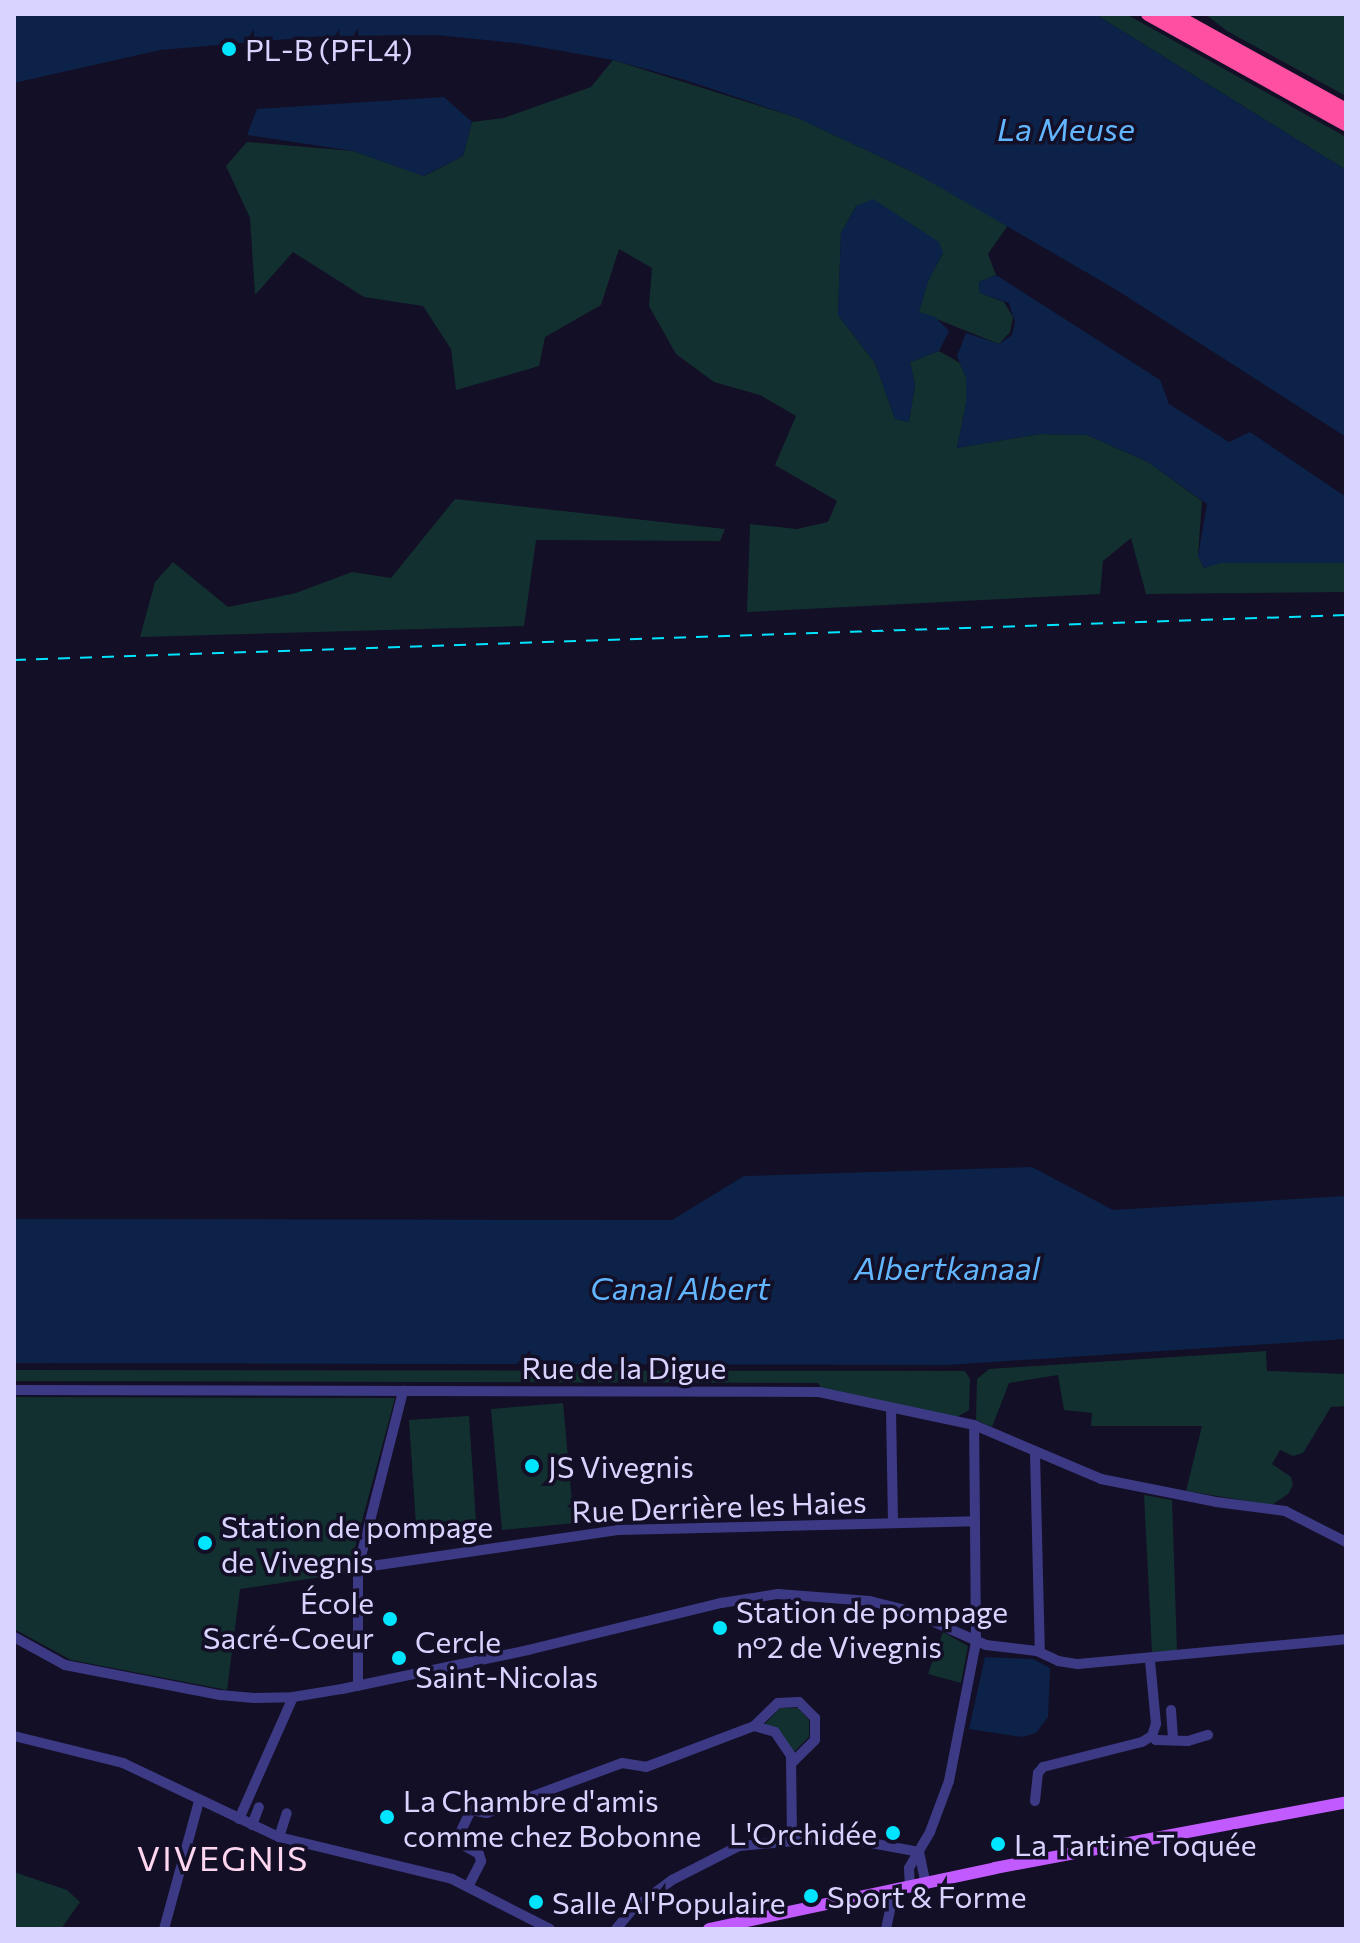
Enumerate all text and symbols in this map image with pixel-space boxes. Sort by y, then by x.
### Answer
place label: PL-B (PFL4) [245,31,412,67]
marker: PL-B (PFL4) [220,40,238,58]
water label: La Meuse [997,109,1135,147]
water label: Albertkanaal [854,1248,1040,1286]
water label: Canal Albert [590,1268,770,1306]
street label: Rue de la Digue [522,1349,726,1385]
place label: JS Vivegnis [548,1448,694,1484]
marker: JS Vivegnis [523,1457,541,1475]
street label: Rue Derrière les Haies [571,1483,867,1529]
place label: Station de pompage de Vivegnis [221,1508,493,1578]
marker: Station de pompage de Vivegnis [196,1534,214,1552]
place label: École Sacré-Coeur [203,1584,374,1654]
place label: Station de pompage n°2 de Vivegnis [736,1593,1008,1664]
marker: École Sacré-Coeur [381,1610,399,1628]
marker: Station de pompage n°2 de Vivegnis [711,1619,729,1637]
place label: Cercle Saint-Nicolas [415,1623,598,1694]
marker: Cercle Saint-Nicolas [390,1649,408,1667]
place label: La Chambre d'amis comme chez Bobonne [403,1782,701,1852]
marker: La Chambre d'amis comme chez Bobonne [378,1808,396,1826]
place label: L'Orchidée [729,1815,877,1851]
marker: L'Orchidée [884,1824,902,1842]
place label: La Tartine Toquée [1014,1826,1256,1862]
marker: La Tartine Toquée [989,1835,1007,1853]
district label: VIVEGNIS [137,1838,309,1878]
place label: Sport & Forme [827,1878,1027,1914]
place label: Salle Al'Populaire [552,1884,786,1920]
marker: Sport & Forme [802,1887,820,1905]
marker: Salle Al'Populaire [527,1893,545,1911]

